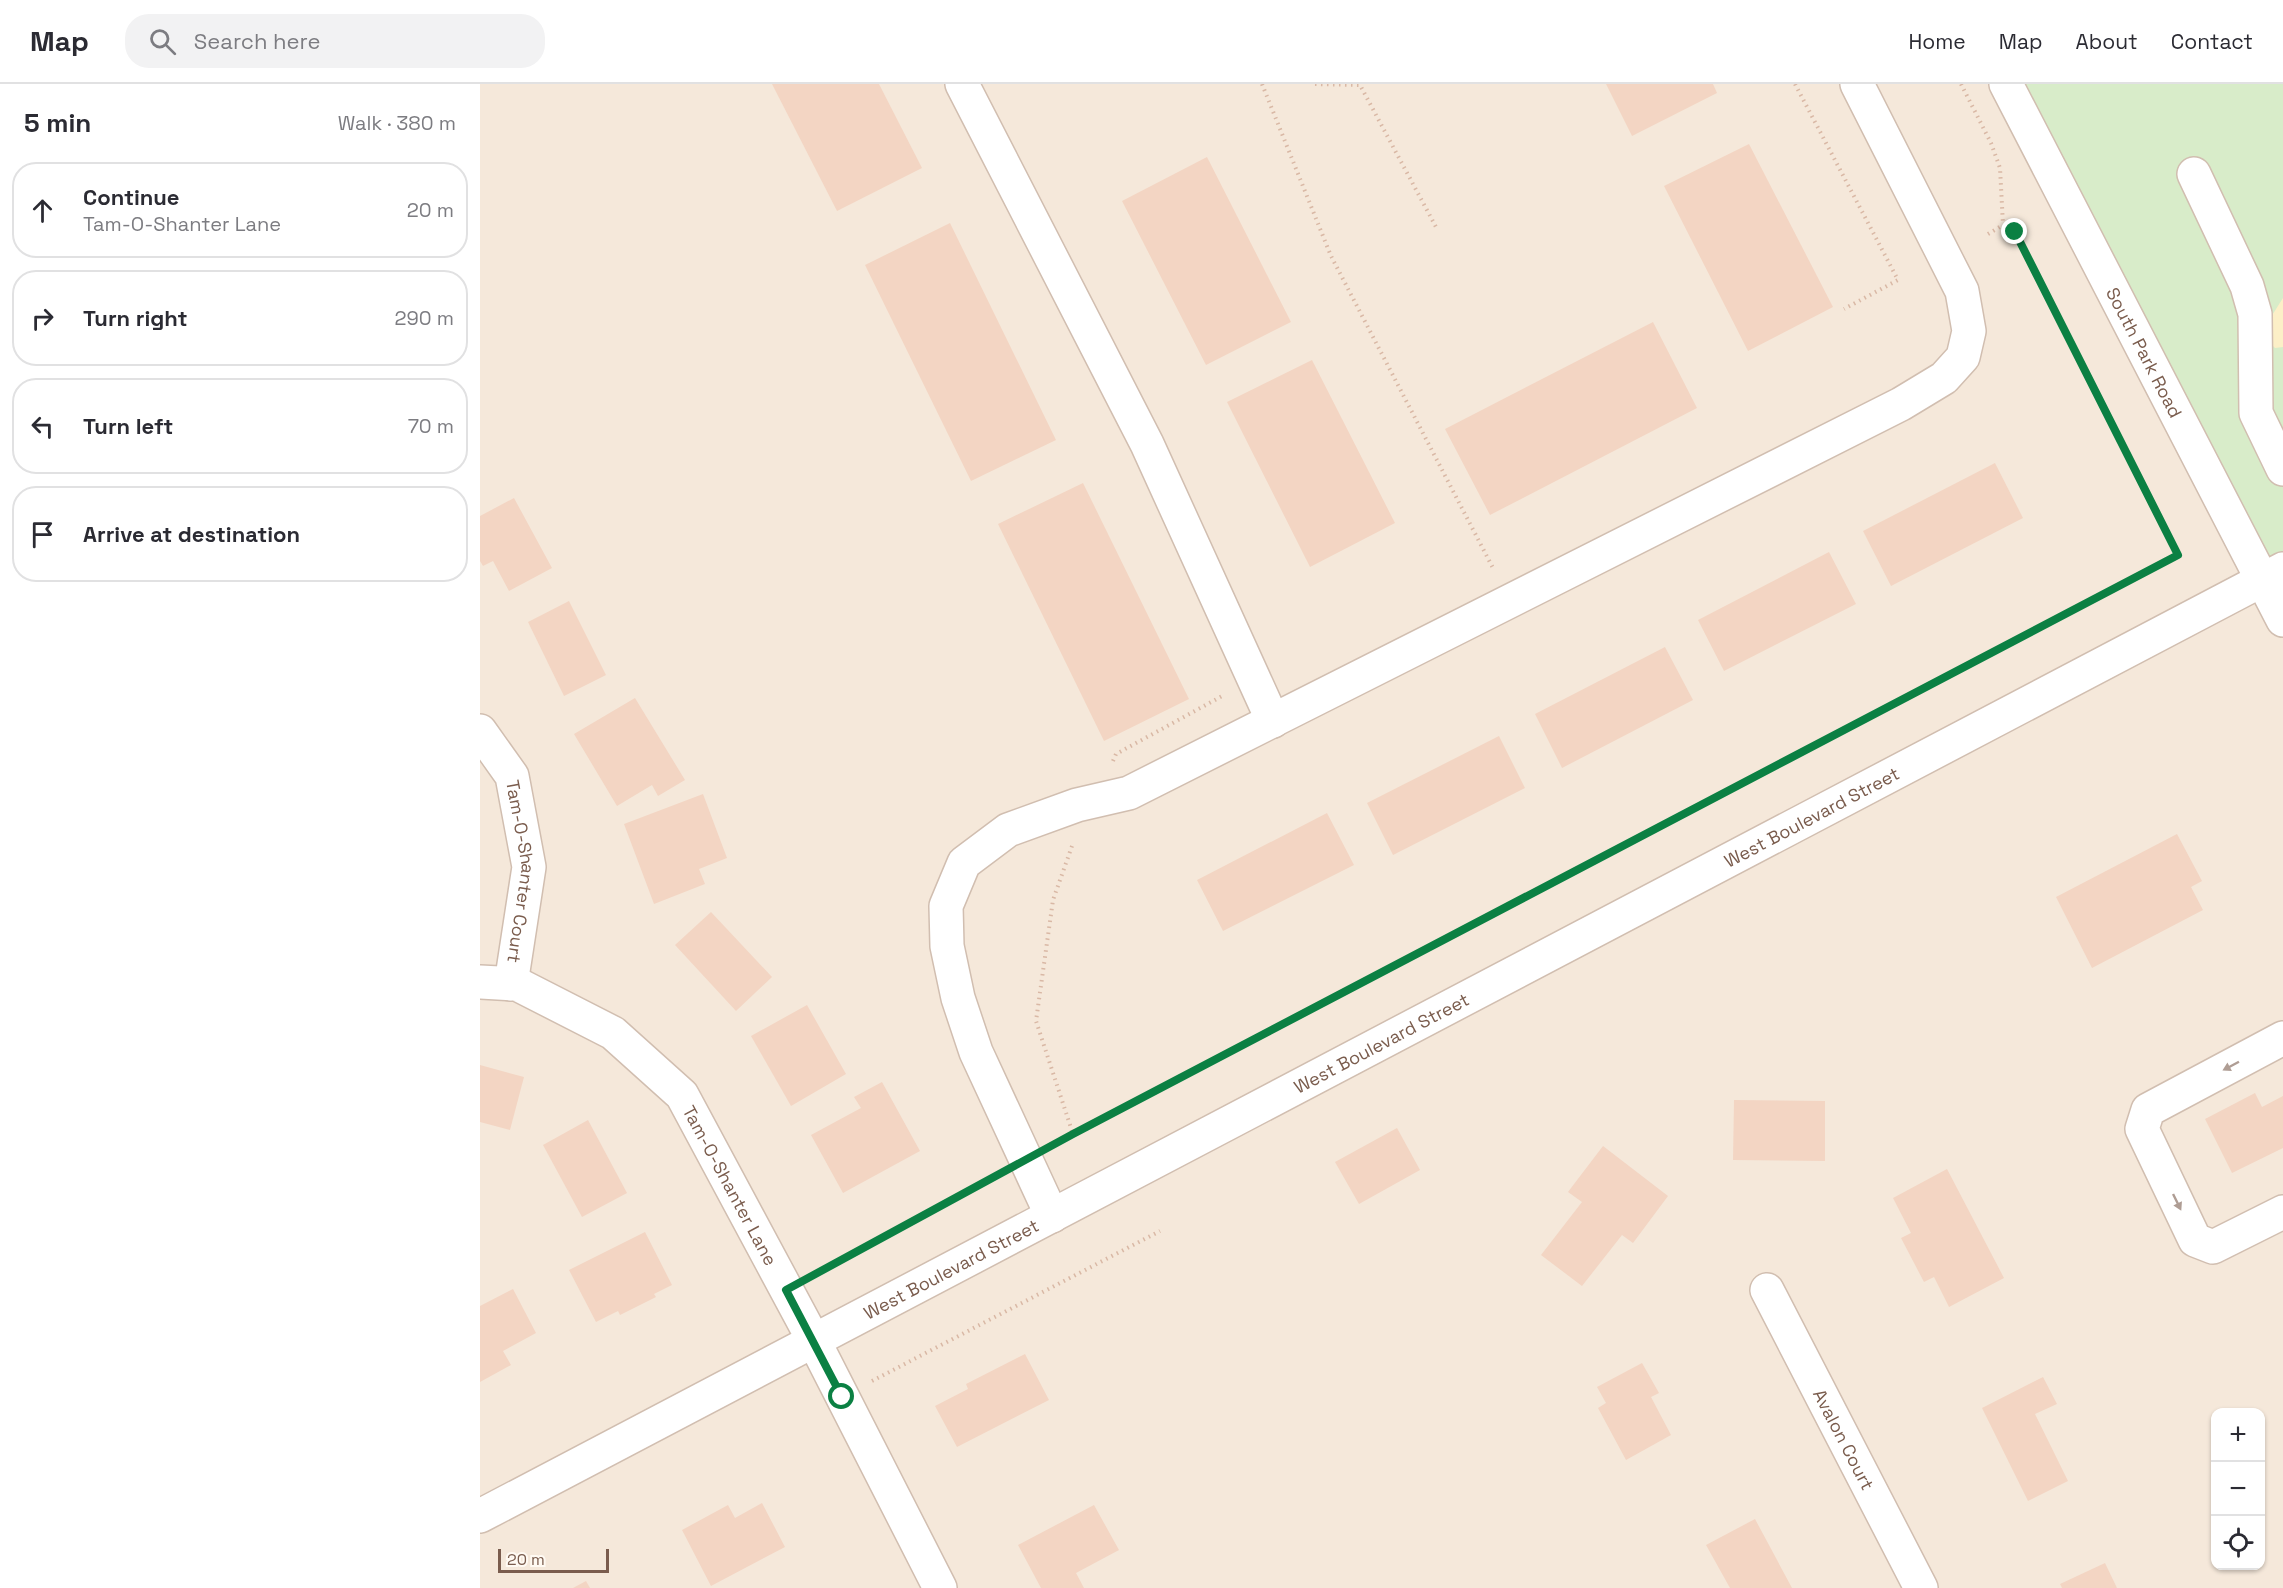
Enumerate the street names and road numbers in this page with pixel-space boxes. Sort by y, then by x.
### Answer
street label: South Park Road [2102,283,2188,421]
street label: West Boulevard Street [1720,761,1903,872]
street label: Tam-O-Shanter Court [501,778,541,965]
street label: West Boulevard Street [1290,987,1473,1098]
street label: Tam-O-Shanter Lane [678,1101,783,1269]
street label: West Boulevard Street [859,1213,1043,1324]
street label: Avalon Court [1808,1385,1880,1494]

